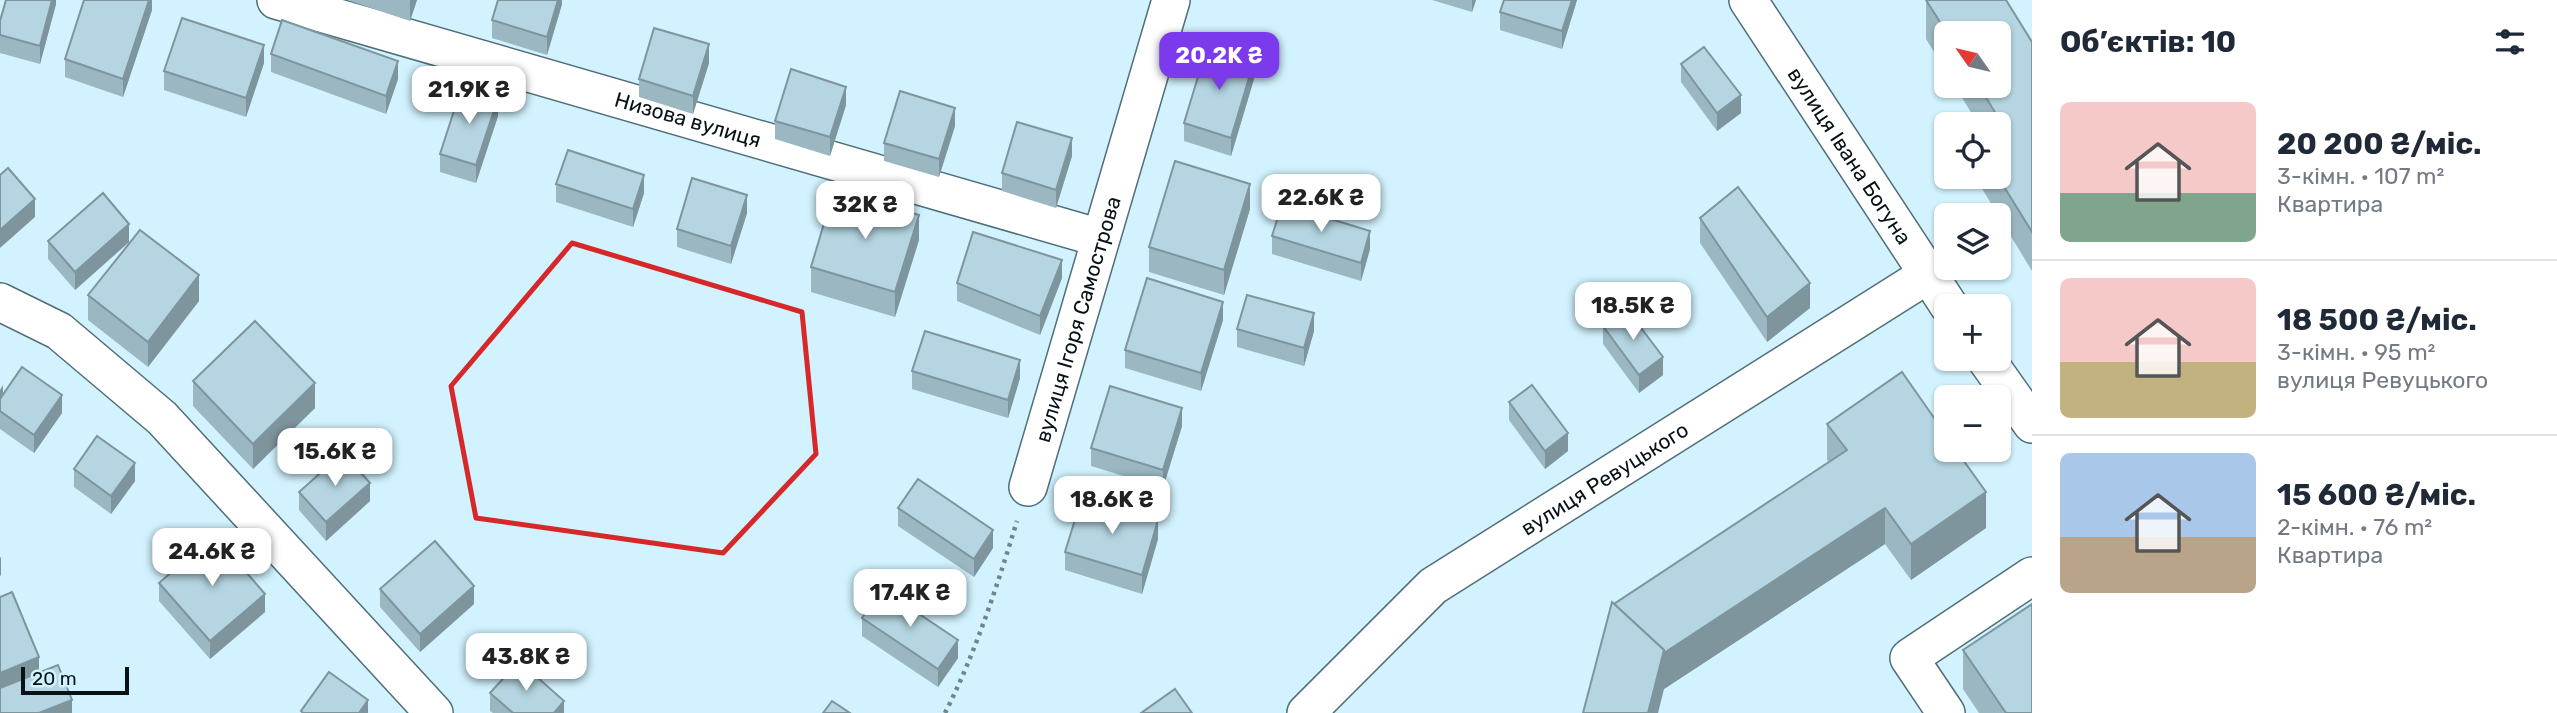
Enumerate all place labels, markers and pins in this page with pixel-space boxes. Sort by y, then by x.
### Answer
pin: 20.2K ₴ [1154,32,1284,92]
pin: 21.9K ₴ [404,66,534,126]
pin: 22.6K ₴ [1256,174,1386,234]
pin: 32K ₴ [816,182,914,241]
pin: 18.5K ₴ [1568,282,1698,342]
pin: 15.6K ₴ [270,428,400,488]
pin: 18.6K ₴ [1047,476,1177,536]
pin: 24.6K ₴ [147,528,277,588]
pin: 17.4K ₴ [845,570,975,629]
pin: 43.8K ₴ [461,634,591,693]

